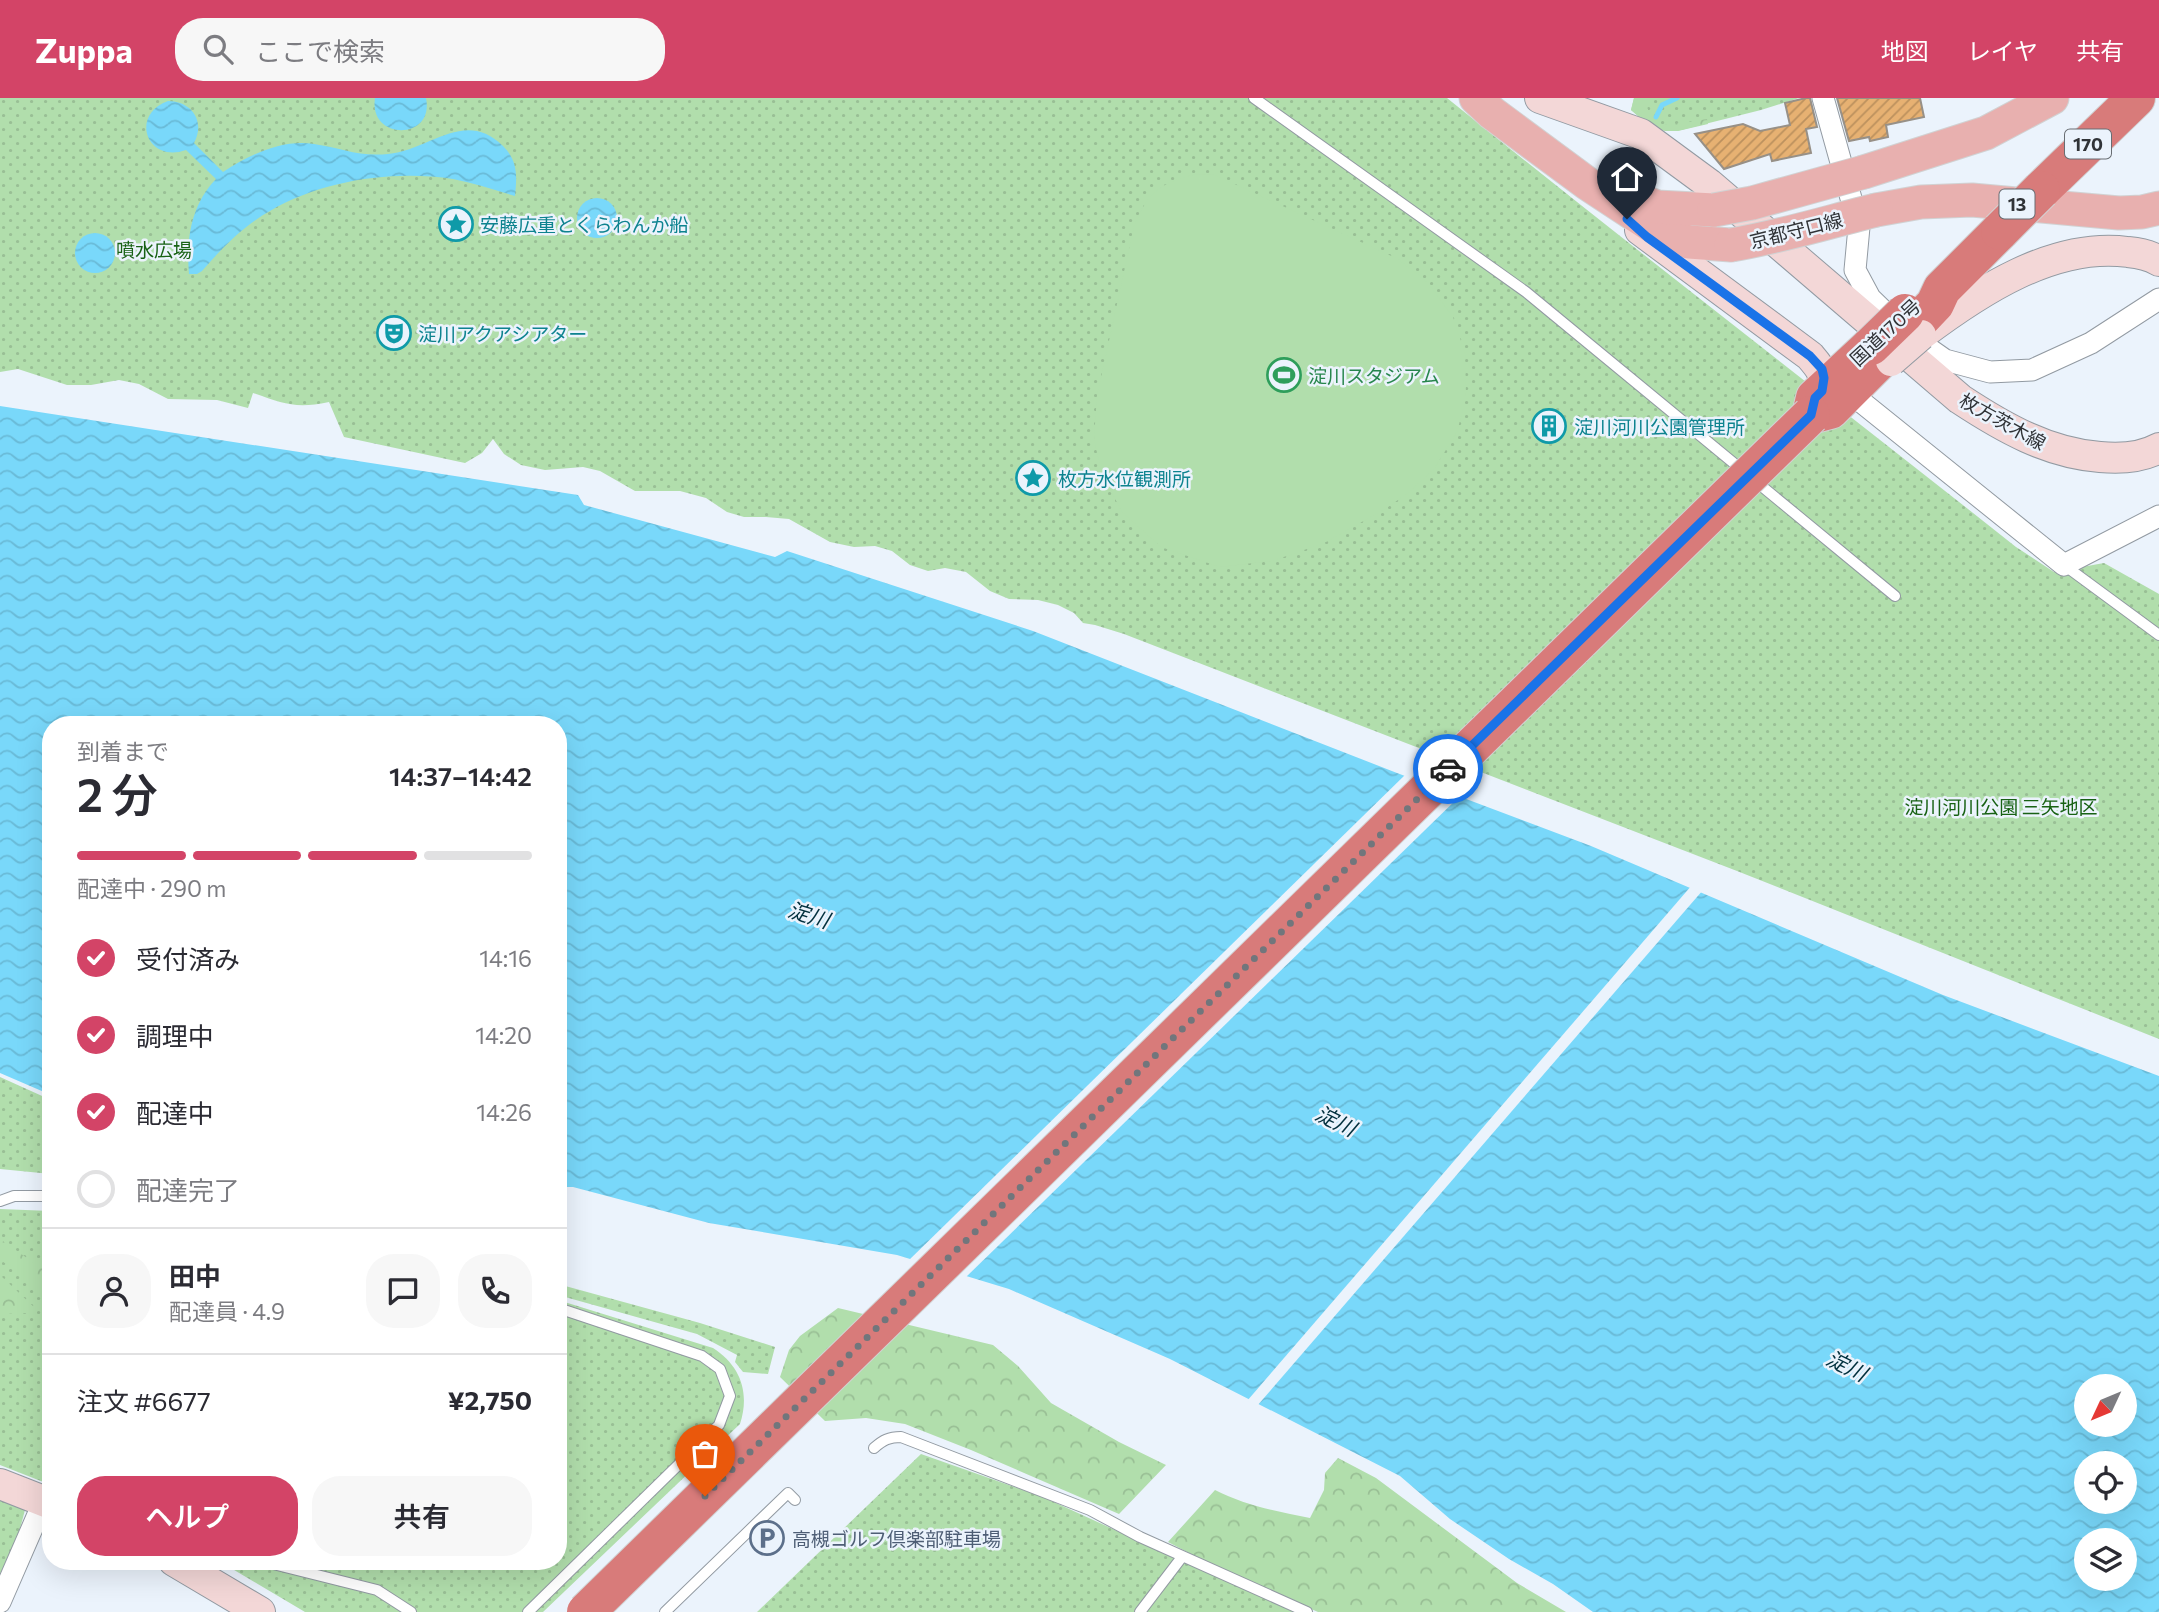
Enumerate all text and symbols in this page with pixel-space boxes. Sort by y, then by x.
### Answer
search box [175,18,665,81]
text: Zuppa [35,29,133,70]
icon: search [199,30,237,68]
text: ここで検索 [255,35,385,66]
text: 地図 [1881,36,1929,65]
text: レイヤ [1967,36,2038,65]
text: 共有 [2076,36,2124,65]
road number: 170 [2065,130,2111,158]
pin [1597,147,1657,219]
icon: home [1608,158,1646,196]
road number: 13 [2000,190,2035,218]
place icon: 安藤広重とくらわんか船 [437,205,475,243]
street label: 京都守口線 [1747,207,1845,253]
place label: 安藤広重とくらわんか船 [480,213,688,236]
park label: 噴水広場 [116,238,192,261]
street label: 国道170号 [1845,294,1925,370]
theatre icon: 淀川アクアシアター [375,314,413,352]
place label: 淀川アクアシアター [418,322,587,345]
sports icon: 淀川スタジアム [1265,356,1303,394]
place label: 淀川スタジアム [1308,364,1440,387]
street label: 枚方茨木線 [1956,388,2050,454]
building icon: 淀川河川公園管理所 [1530,407,1568,445]
place label: 淀川河川公園管理所 [1574,415,1745,438]
place icon: 枚方水位観測所 [1014,459,1052,497]
place label: 枚方水位観測所 [1058,467,1191,490]
courier [1413,734,1483,804]
text: 到着まで [77,737,169,765]
icon: car [1429,750,1467,788]
text: 14:37–14:42 [389,760,532,791]
text: 2 分 [77,765,158,821]
park label: 淀川河川公園 三矢地区 [1904,795,2098,818]
text: 配達中 · 290 m [77,874,226,902]
water label: 淀川 [785,896,835,933]
icon: check [77,939,115,977]
text: 受付済み [136,943,240,974]
text: 14:16 [479,944,532,972]
icon: check [77,1016,115,1054]
text: 調理中 [136,1020,214,1051]
text: 14:20 [475,1021,532,1049]
icon: check [77,1093,115,1131]
text: 配達中 [136,1097,214,1128]
text: 14:26 [476,1098,532,1126]
water label: 淀川 [1312,1100,1362,1141]
text: 配達完了 [136,1174,240,1205]
button: person [77,1254,151,1328]
button: chat [366,1254,440,1328]
button: phone [458,1254,532,1328]
text: 田中 [169,1260,221,1291]
text: 配達員 · 4.9 [169,1297,285,1325]
water label: 淀川 [1823,1345,1873,1386]
north arrow [2074,1374,2137,1437]
map controls [2074,1374,2137,1591]
text: ¥2,750 [448,1384,532,1415]
text: 注文 #6677 [77,1385,211,1416]
pin [675,1424,735,1496]
icon: bag [686,1435,724,1473]
button: locate [2074,1451,2137,1514]
button: ヘルプ [77,1476,298,1556]
button: 共有 [312,1476,532,1556]
parking icon: 高槻ゴルフ倶楽部駐車場 [748,1519,786,1557]
place label: 高槻ゴルフ倶楽部駐車場 [792,1527,1001,1550]
button: layers [2074,1528,2137,1591]

